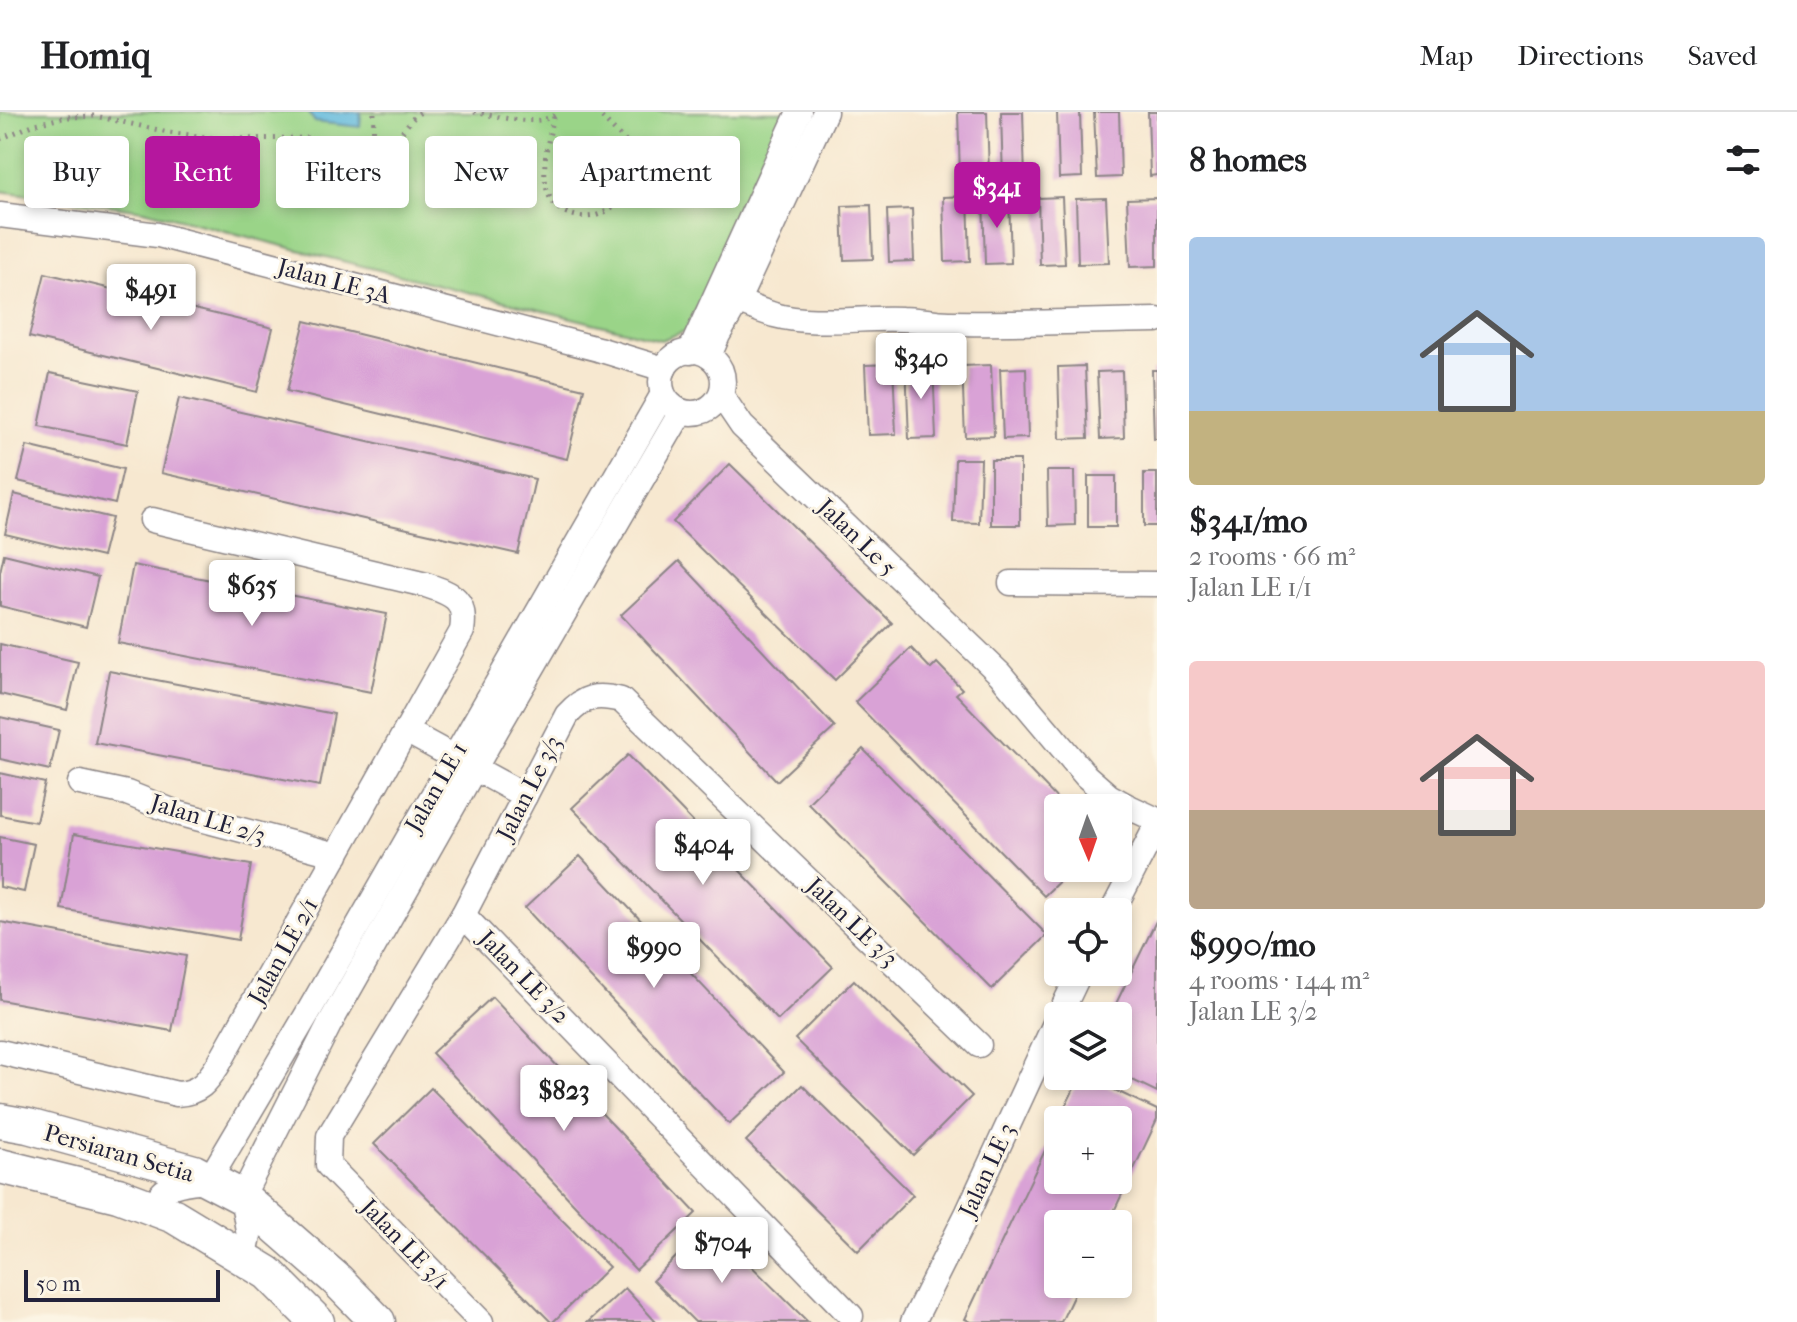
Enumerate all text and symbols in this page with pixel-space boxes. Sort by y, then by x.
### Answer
text: Homiq [40,33,151,78]
text: Map [1420,39,1473,72]
text: Directions [1517,39,1644,72]
text: Saved [1688,39,1757,72]
chip: Buy [24,136,129,208]
chip: Rent [145,136,260,208]
chip: Filters [276,136,409,208]
chip: New [425,136,537,208]
chip: Apartment [553,136,740,208]
icon: filters [1721,138,1765,182]
text: 8 homes [1189,140,1307,180]
pin: $341 [950,162,1044,230]
text: $341 [972,172,1022,203]
street label: Jalan LE 3A [272,252,394,310]
pin: $491 [104,264,198,332]
text: $491 [125,274,177,305]
icon: home [1405,289,1549,433]
pin: $340 [874,333,968,401]
text: $340 [894,343,948,374]
street label: Jalan Le 5 [810,491,902,581]
text: $341/mo [1189,501,1308,541]
text: 2 rooms · 66 m² [1189,541,1355,572]
pin: $635 [205,560,299,628]
text: $635 [227,570,277,601]
text: Jalan LE 1/1 [1189,572,1312,603]
icon: home [1405,713,1549,857]
street label: Jalan Le 3/3 [490,731,567,847]
street label: Jalan LE 1 [398,737,473,839]
street label: Jalan LE 2/3 [145,788,269,850]
north arrow [1044,794,1132,882]
map controls [1044,794,1132,1298]
pin: $404 [656,819,750,887]
text: $404 [673,829,733,860]
street label: Jalan LE 3/3 [799,870,904,972]
street label: Jalan LE 2/1 [241,893,324,1011]
button: locate [1044,898,1132,986]
pin: $990 [607,922,701,990]
street label: Jalan LE 3/2 [471,923,575,1029]
text: $990/mo [1189,925,1316,965]
text: $990 [626,932,682,963]
text: 4 rooms · 144 m² [1189,965,1369,996]
text: Jalan LE 3/2 [1189,996,1318,1027]
button: layers [1044,1002,1132,1090]
pin: $823 [517,1065,611,1133]
text: $823 [538,1075,590,1106]
button: + [1044,1106,1132,1194]
street label: Persiaran Setia [41,1118,198,1188]
street label: Jalan LE 3 [952,1119,1021,1223]
street label: Jalan LE 3/1 [354,1192,455,1295]
button: − [1044,1210,1132,1298]
pin: $704 [675,1217,769,1285]
text: $704 [694,1227,750,1258]
scale bar [24,1266,220,1302]
text: 50 m [36,1271,81,1297]

